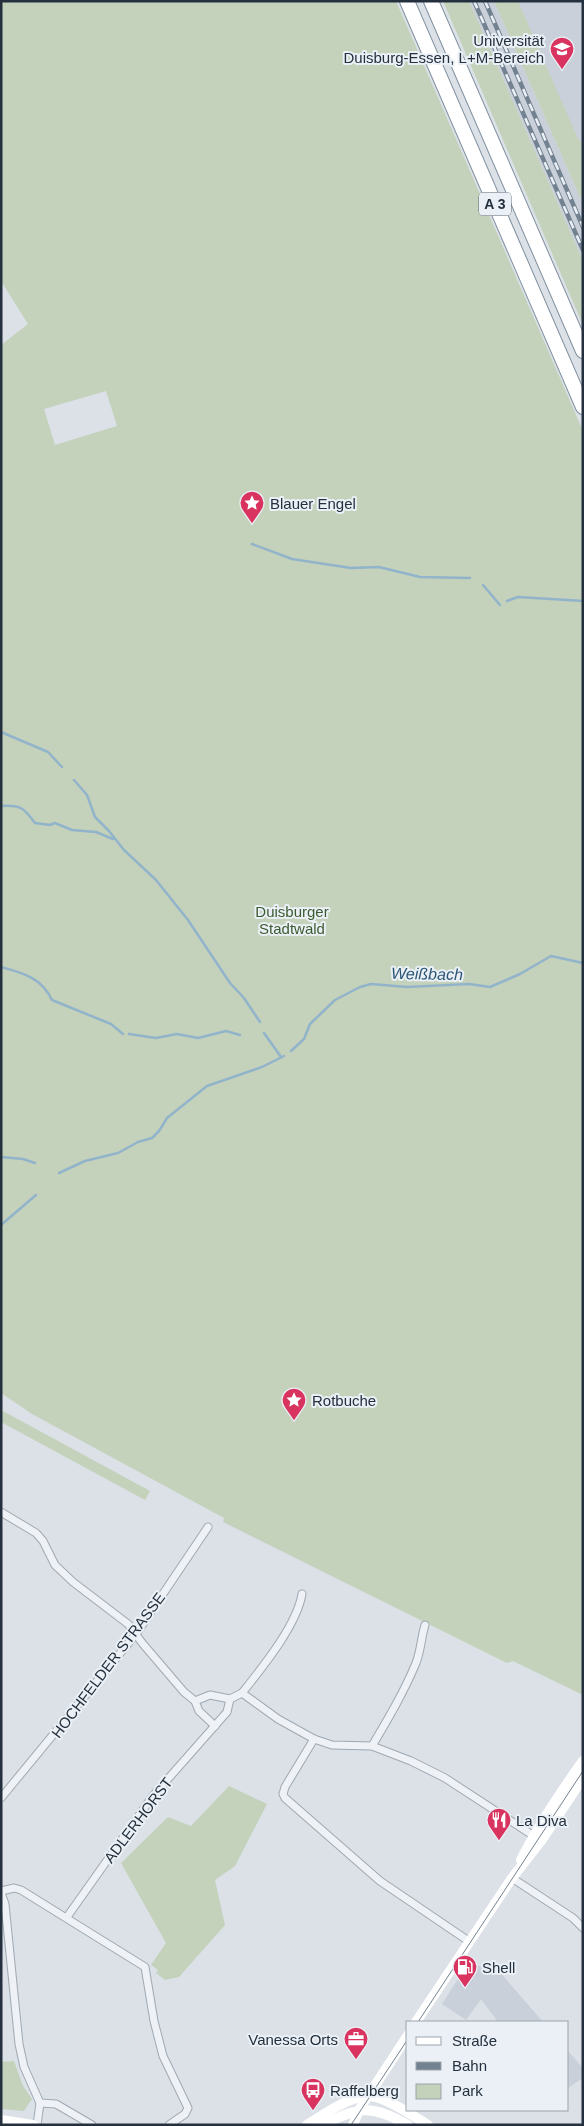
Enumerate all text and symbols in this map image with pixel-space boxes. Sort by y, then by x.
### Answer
place label: Universität Duisburg-Essen, L+M-Bereich [343,32,545,66]
school or university icon: Universität Duisburg-Essen, L+M-Bereich [549,36,575,70]
road number: A 3 [479,192,511,215]
place icon: Blauer Engel [239,490,265,524]
place label: Blauer Engel [270,495,356,512]
park label: Duisburger Stadtwald [255,903,329,937]
water label: Weißbach [391,965,463,983]
place icon: Rotbuche [281,1387,307,1421]
place label: Rotbuche [312,1392,376,1409]
street label: HOCHFELDER STRASSE [48,1589,168,1741]
street label: ADLERHORST [100,1774,176,1866]
restaurant icon: La Diva [486,1807,512,1841]
place label: La Diva [516,1812,568,1829]
fuel station icon: Shell [452,1954,478,1988]
place label: Shell [482,1959,515,1976]
legend [406,2021,569,2111]
office icon: Vanessa Orts [343,2026,369,2060]
place label: Vanessa Orts [248,2031,338,2048]
text: Straße [452,2032,497,2049]
text: Bahn [452,2057,487,2074]
bus stop icon: Raffelberg [300,2077,326,2111]
place label: Raffelberg [330,2082,399,2099]
text: Park [452,2082,483,2099]

